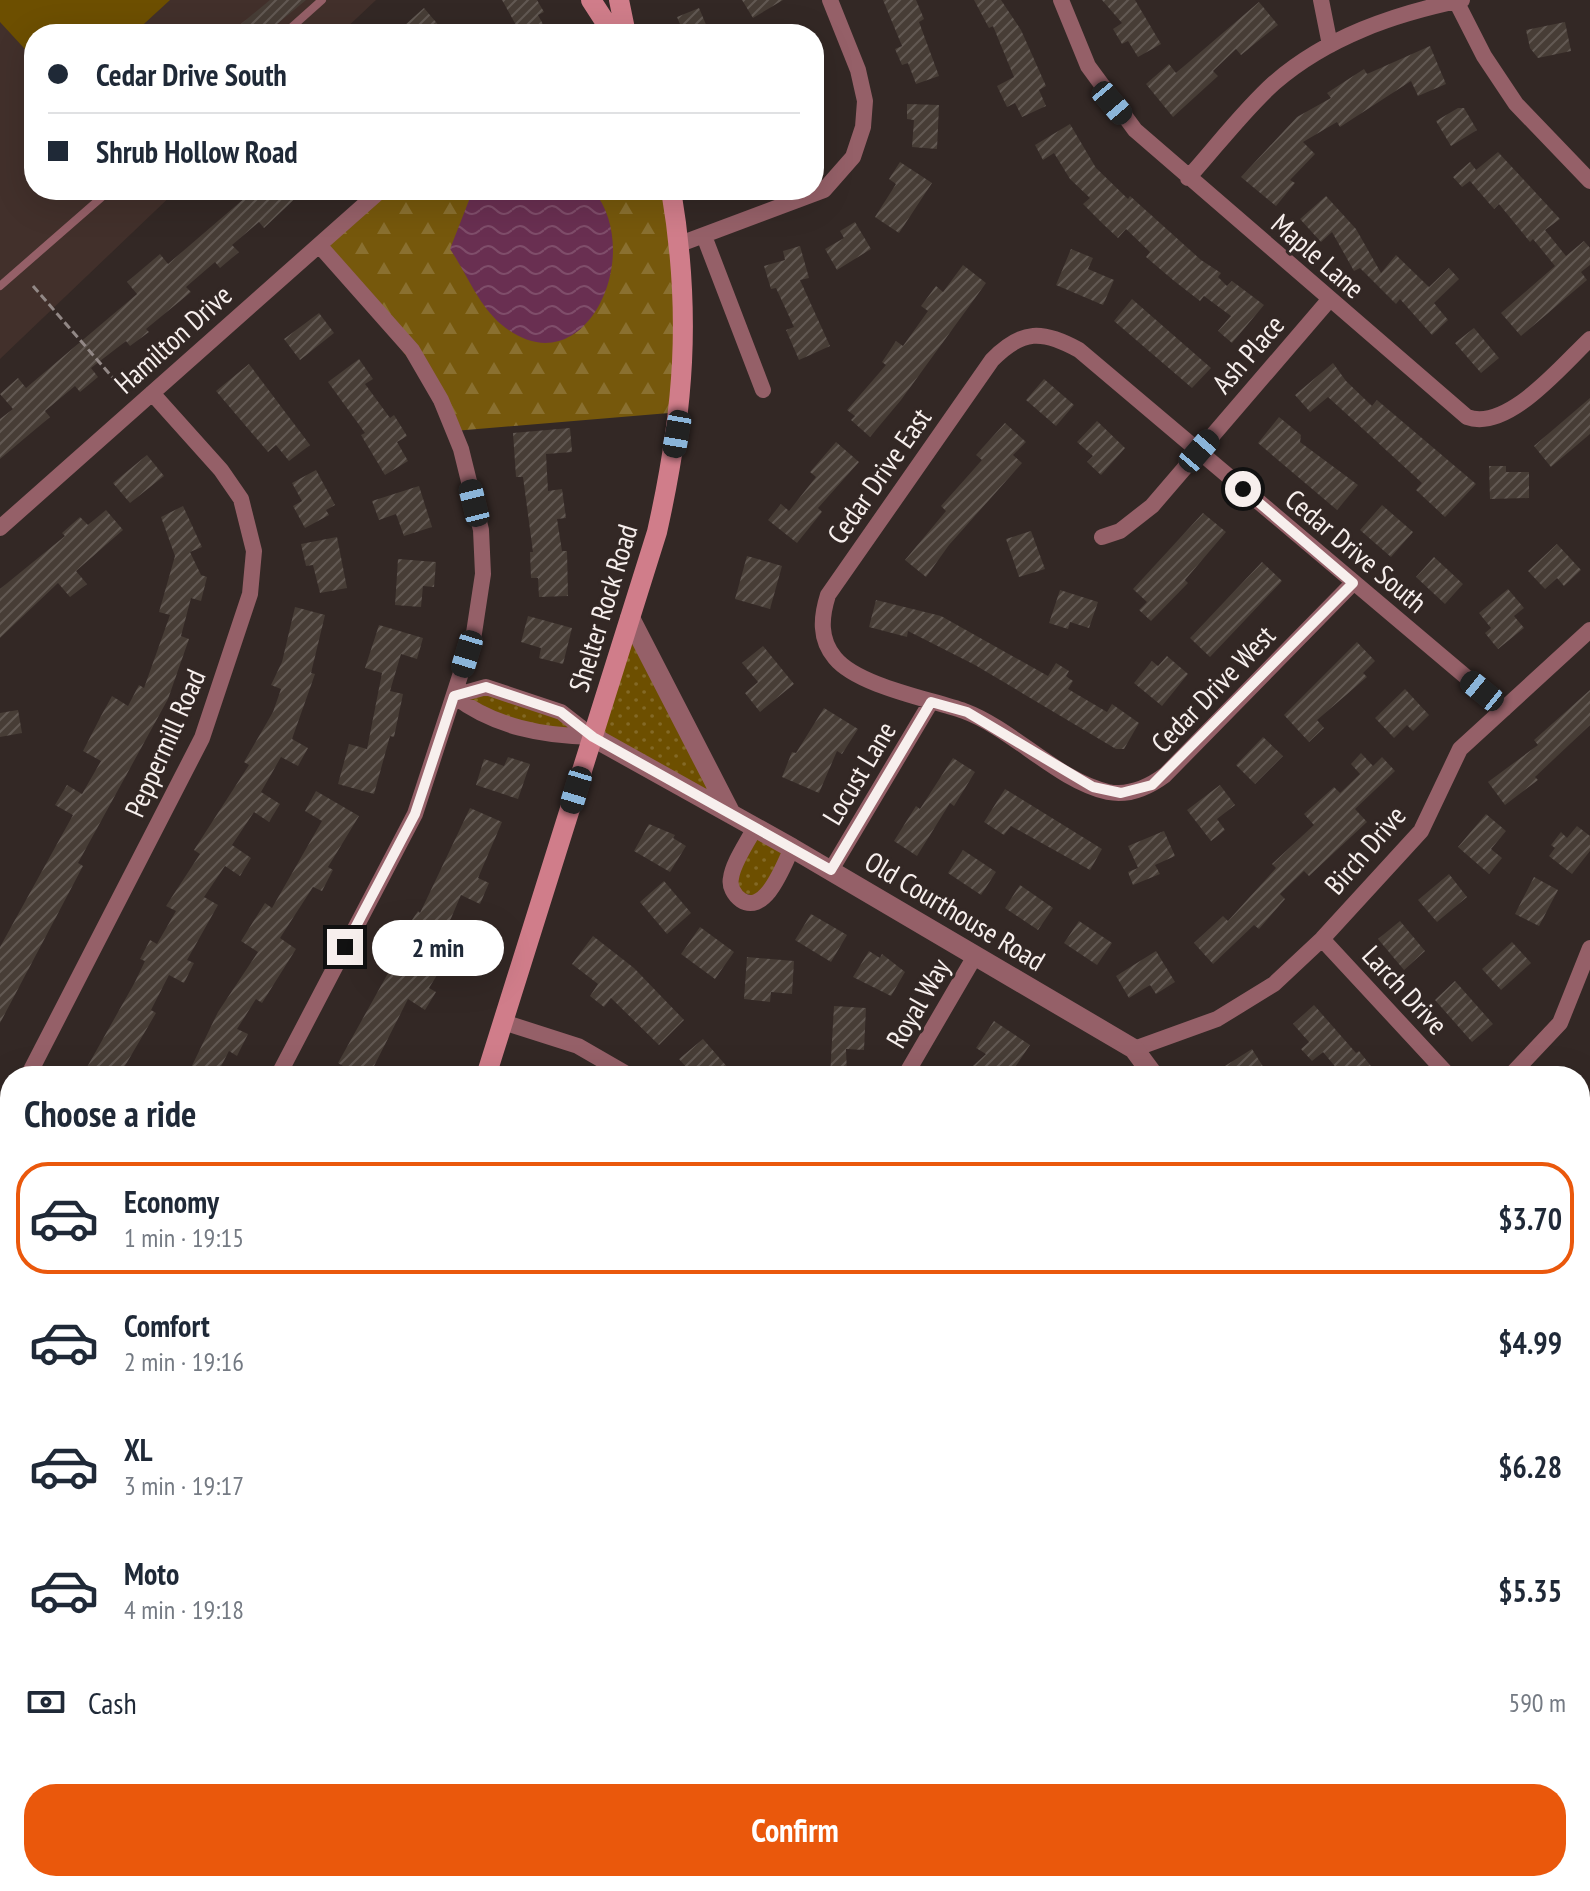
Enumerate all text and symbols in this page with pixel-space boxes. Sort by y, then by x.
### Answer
text: Cedar Drive South [96,55,287,94]
car [1087,77,1137,129]
text: Shrub Hollow Road [96,132,298,171]
street label: Maple Lane [1264,205,1373,306]
street label: Hamilton Drive [106,276,239,401]
street label: Ash Place [1203,307,1292,401]
street label: Cedar Drive East [818,400,939,551]
car [661,408,693,460]
car [1174,425,1224,477]
route start [1225,471,1261,507]
car [457,477,491,529]
street label: Cedar Drive South [1278,481,1435,621]
street label: Shelter Rock Road [559,520,646,696]
street label: Cedar Drive West [1143,617,1283,760]
car [449,628,485,680]
street label: Peppermill Road [116,663,214,823]
car [1456,667,1508,715]
street label: Locust Lane [813,714,904,831]
car [558,764,594,816]
street label: Birch Drive [1316,798,1413,902]
street label: Old Courthouse Road [858,842,1052,979]
callout: 2 min [373,919,505,975]
route end [327,929,363,965]
text: 2 min [412,931,464,964]
street label: Larch Drive [1355,937,1456,1042]
street label: Royal Way [877,951,958,1054]
text: Choose a ride [24,1090,196,1137]
icon: car [28,1182,100,1254]
text: Economy [124,1182,219,1221]
text: $3.70 [1498,1199,1562,1238]
text: 1 min · 19:15 [124,1221,244,1254]
icon: car [28,1306,100,1378]
text: Comfort [124,1306,210,1345]
text: $4.99 [1498,1323,1562,1362]
text: 2 min · 19:16 [124,1345,244,1378]
icon: car [28,1430,100,1502]
text: XL [124,1430,153,1469]
text: $6.28 [1498,1447,1562,1486]
text: 3 min · 19:17 [124,1469,244,1502]
icon: car [28,1554,100,1626]
text: Moto [124,1554,179,1593]
text: $5.35 [1498,1571,1562,1610]
text: 4 min · 19:18 [124,1593,244,1626]
icon: cash [24,1680,68,1724]
text: Cash [88,1683,137,1722]
text: 590 m [1508,1686,1566,1719]
button: Confirm [24,1784,1566,1876]

